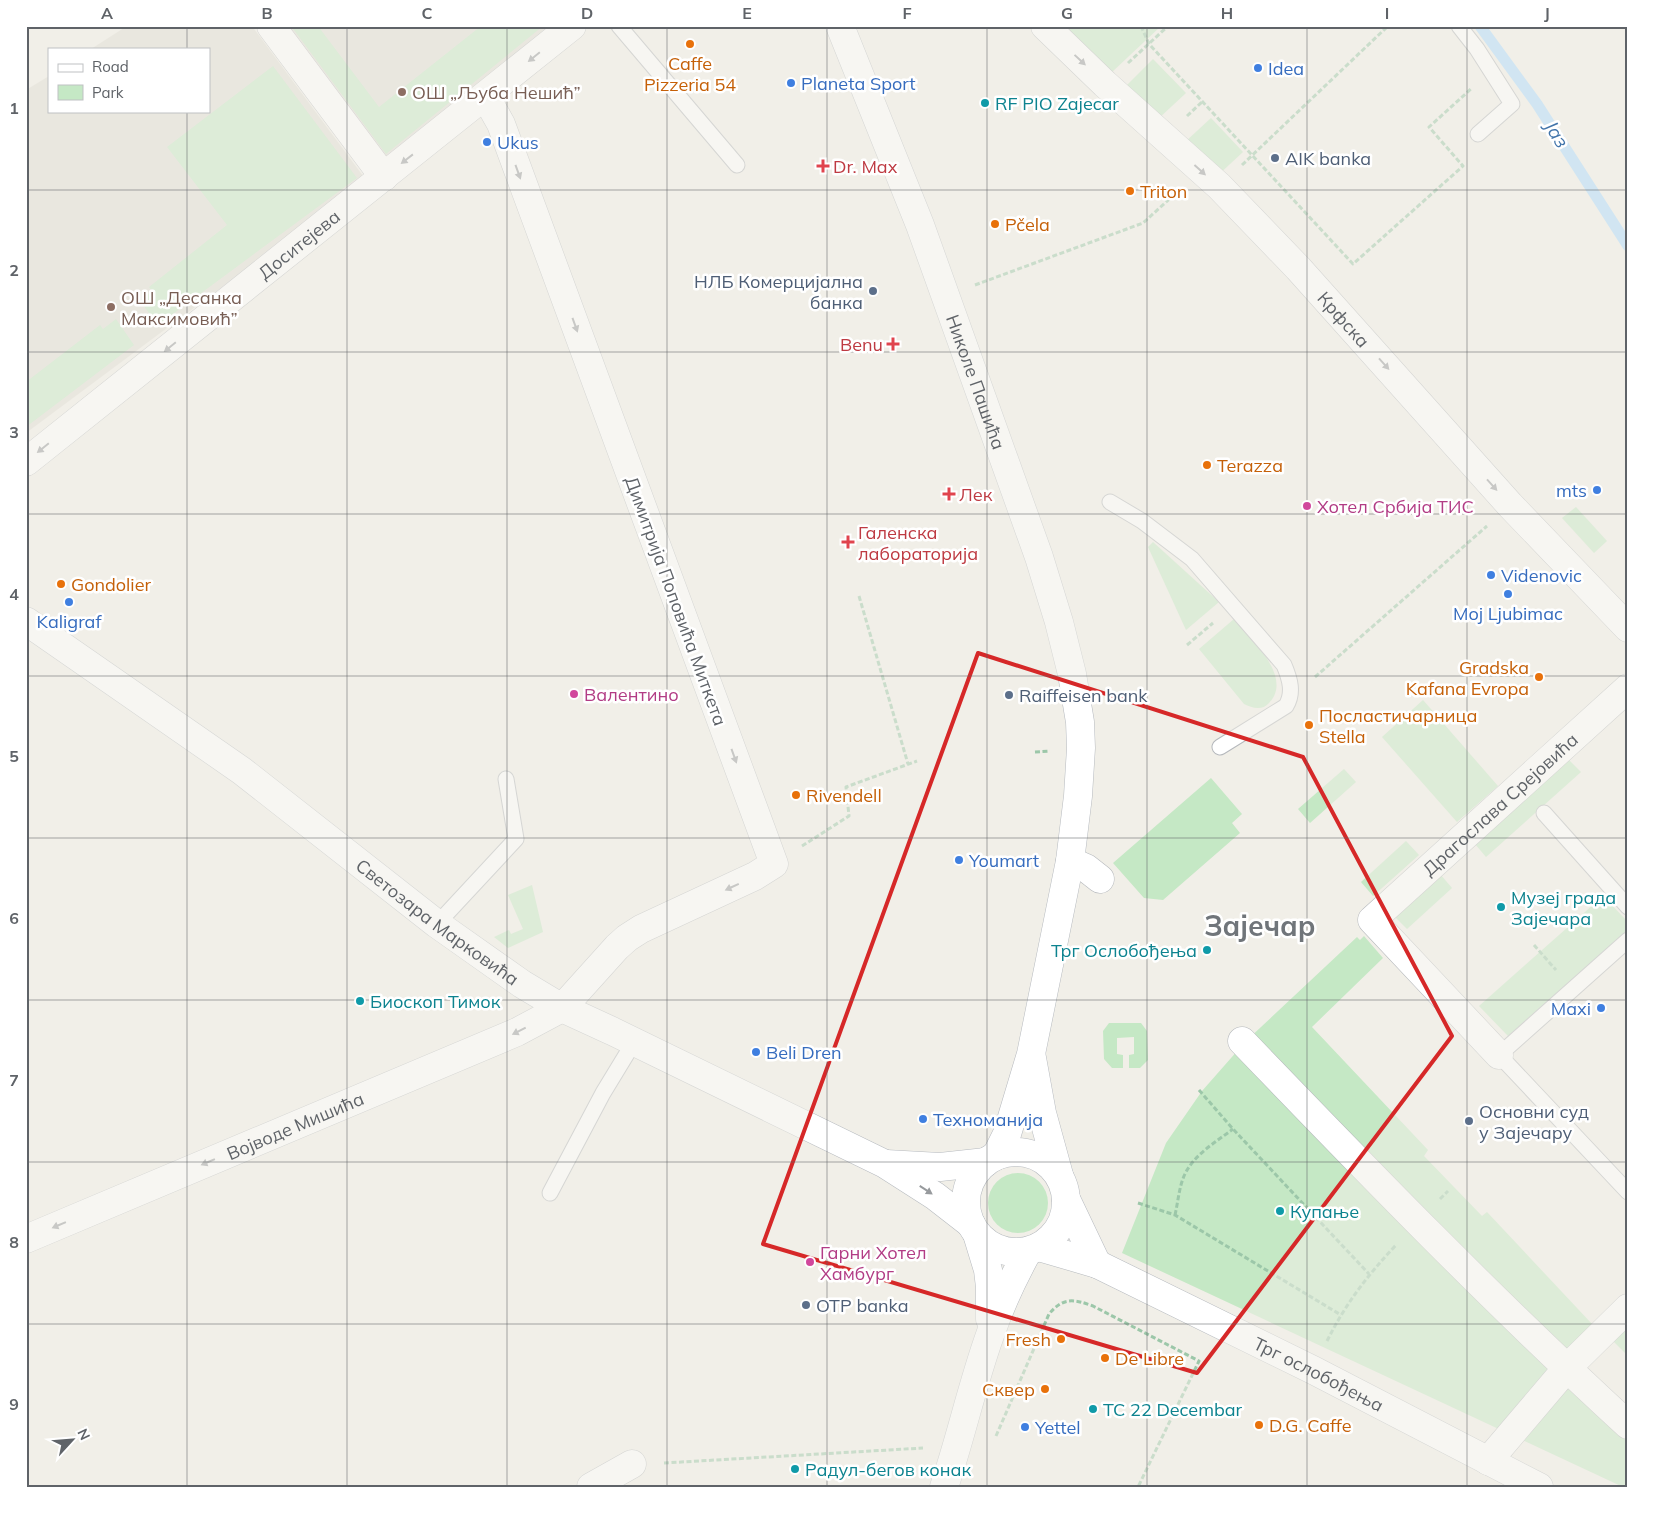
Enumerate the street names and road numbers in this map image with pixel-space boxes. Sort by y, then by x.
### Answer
street label: Доситејева [253,205,344,284]
street label: Крфска [1313,286,1375,352]
street label: Николе Пашића [941,311,1011,452]
street label: Димитрија Поповића Миткета [620,473,732,729]
street label: Драгослава Срејовића [1417,728,1582,880]
street label: Светозара Марковића [351,853,524,990]
street label: Војводе Мишића [223,1086,367,1165]
street label: Трг ослобођења [1250,1331,1388,1416]

